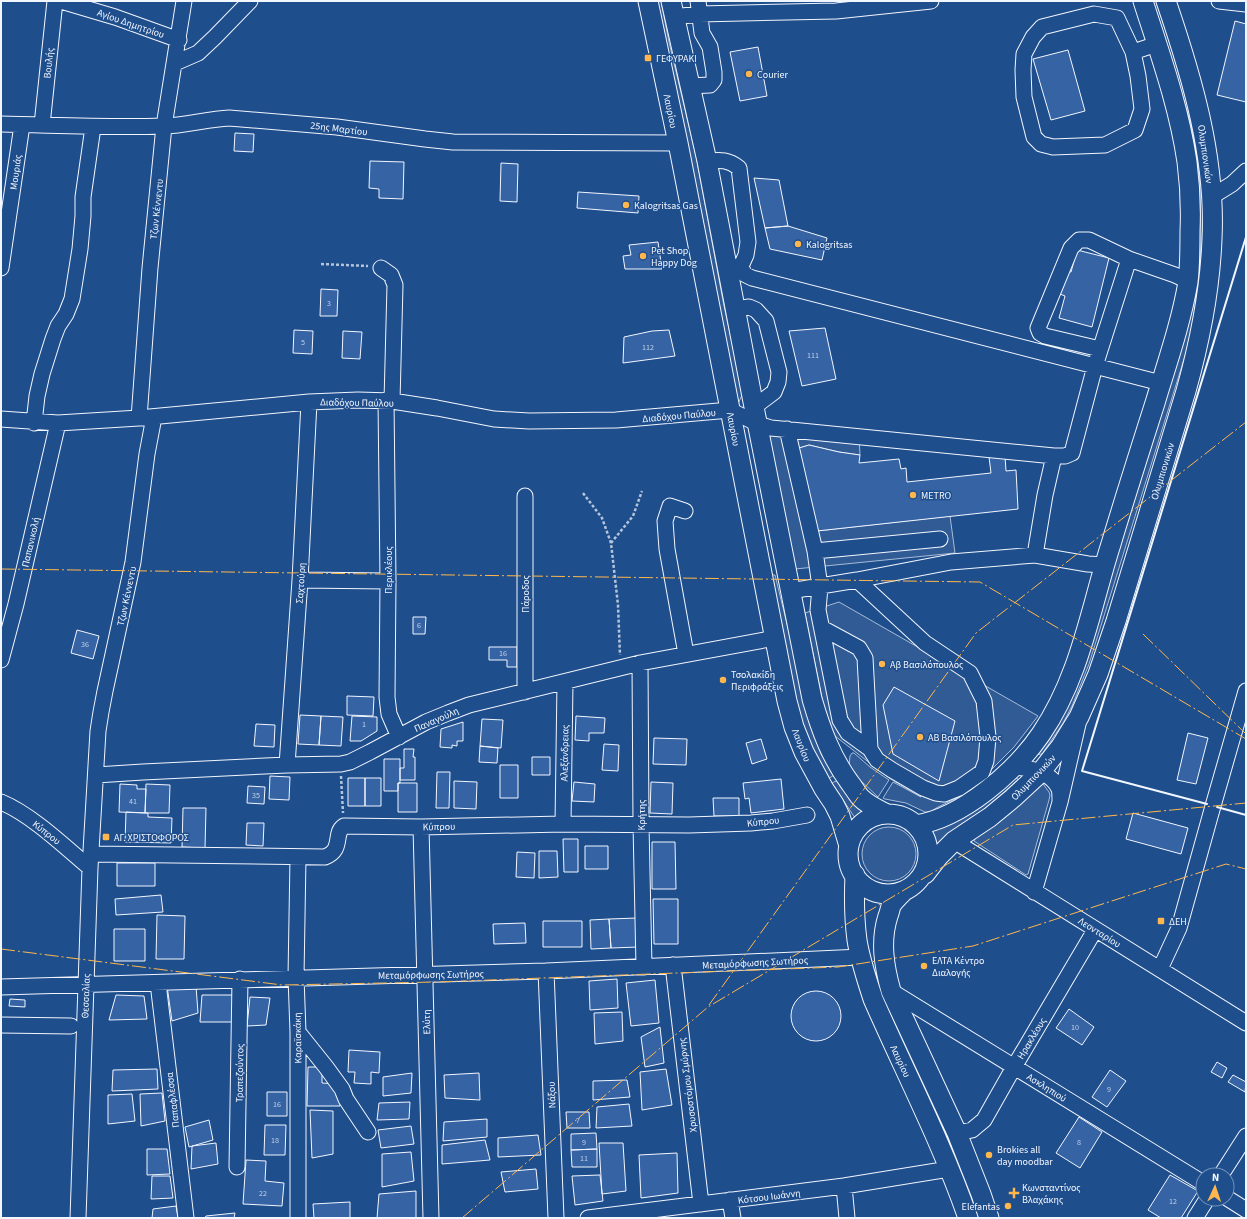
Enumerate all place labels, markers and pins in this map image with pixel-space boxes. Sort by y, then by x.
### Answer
place label: ΓΕΦΥΡΑΚΙ [656,52,697,66]
marker: ΓΕΦΥΡΑΚΙ [643,53,653,63]
place label: Courier [757,68,788,82]
marker: Courier [744,69,754,79]
place label: Kalogritsas Gas [634,199,698,213]
marker: Kalogritsas Gas [621,200,631,210]
place label: Kalogritsas [806,238,852,252]
marker: Kalogritsas [793,239,803,249]
place label: Pet Shop Happy Dog [651,244,697,270]
marker: Pet Shop Happy Dog [638,251,648,261]
place label: METRO [921,489,952,503]
marker: METRO [908,490,918,500]
place label: Αβ Βασιλόπουλος [890,658,964,672]
marker: Αβ Βασιλόπουλος [877,659,887,669]
place label: Τσολακίδη Περιφράξεις [731,668,784,694]
marker: Τσολακίδη Περιφράξεις [718,675,728,685]
place label: ΑΒ Βασιλόπουλος [928,731,1002,745]
marker: ΑΒ Βασιλόπουλος [915,732,925,742]
place label: ΑΓ. ΧΡΙΣΤΟΦΟΡΟΣ [114,831,190,845]
marker: ΑΓ. ΧΡΙΣΤΟΦΟΡΟΣ [101,832,111,842]
place label: ΔΕΗ [1169,915,1187,929]
marker: ΔΕΗ [1156,916,1166,926]
place label: ΕΛΤΑ Κέντρο Διαλογής [932,954,984,980]
marker: ΕΛΤΑ Κέντρο Διαλογής [919,961,929,971]
place label: Brokies all day moodbar [997,1143,1053,1169]
marker: Brokies all day moodbar [984,1150,994,1160]
place label: Κωνσταντίνος Βλαχάκης [1022,1181,1081,1207]
marker: Κωνσταντίνος Βλαχάκης [1009,1188,1019,1198]
place label: Elefantas [962,1200,1000,1214]
marker: Elefantas [1003,1201,1013,1211]

